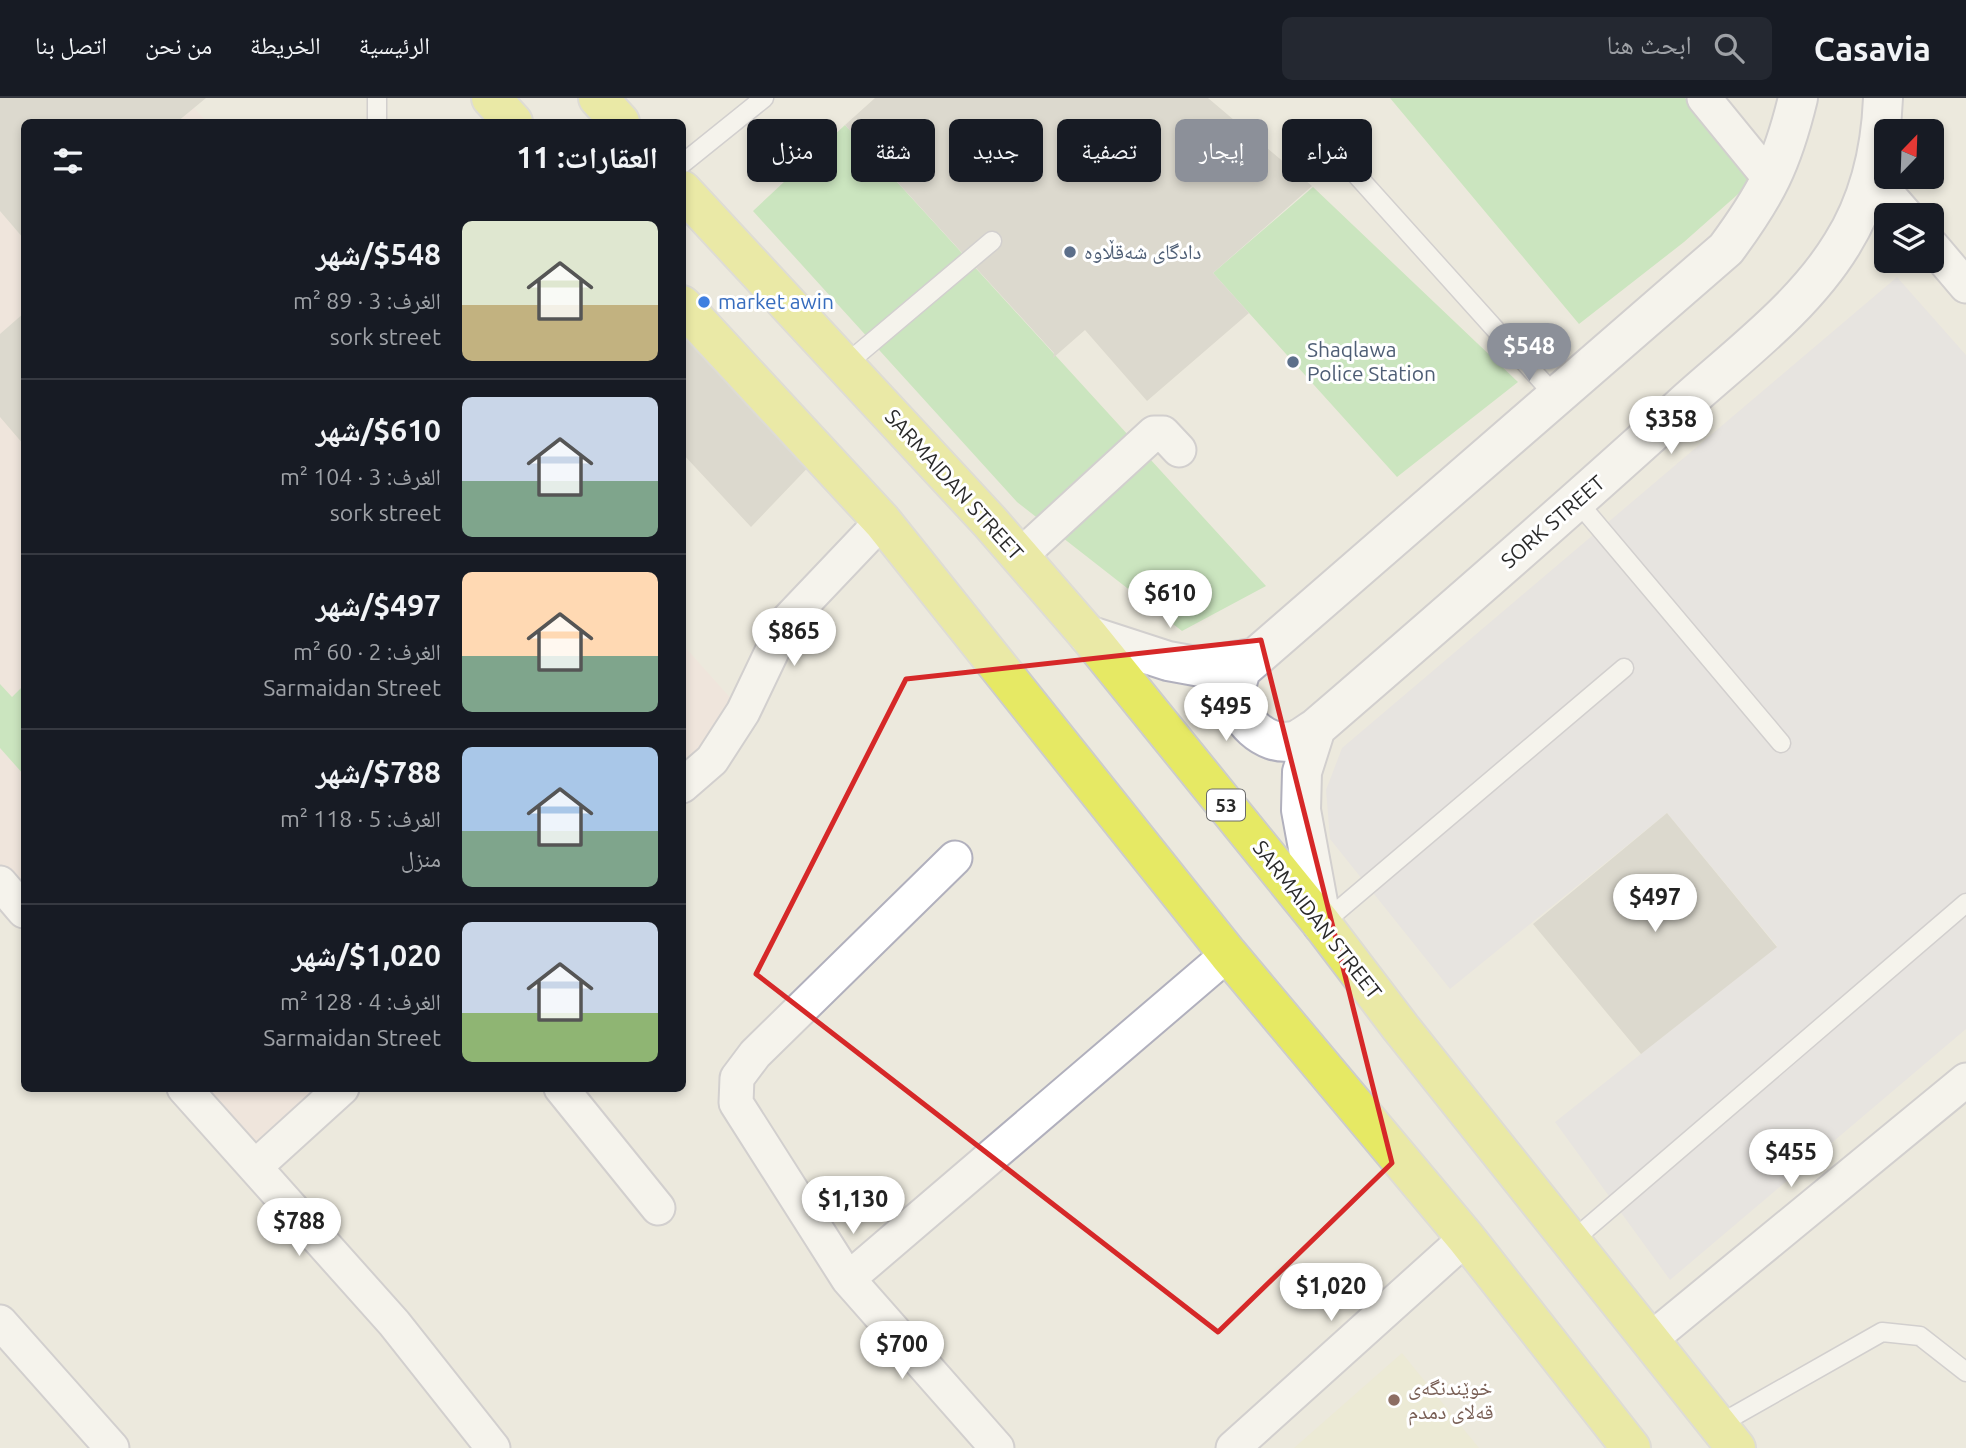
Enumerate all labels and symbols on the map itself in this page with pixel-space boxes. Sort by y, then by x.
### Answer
north arrow [1874,119,1944,189]
place label: دادگای شەقڵاوە [1084,239,1202,264]
marker: دادگای شەقڵاوە [1062,244,1078,260]
place label: market awin [718,289,834,313]
marker: market awin [696,294,712,310]
pin: $548 [1488,324,1570,383]
place label: Shaqlawa Police Station [1307,337,1436,385]
marker: Shaqlawa Police Station [1285,354,1301,370]
pin: $358 [1630,396,1712,456]
street label: SARMAIDAN STREET [881,404,1029,565]
street label: SORK STREET [1496,470,1609,573]
pin: $610 [1129,570,1211,630]
pin: $865 [753,608,835,668]
pin: $495 [1185,684,1267,743]
road number: 53 [1207,790,1245,820]
street label: SARMAIDAN STREET [1249,836,1387,1003]
pin: $497 [1614,874,1696,934]
pin: $455 [1750,1130,1832,1189]
pin: $1,130 [796,1176,910,1236]
pin: $788 [258,1198,340,1258]
pin: $1,020 [1274,1264,1388,1323]
pin: $700 [861,1322,943,1381]
place label: خوێندنگەی قەلای دمدم [1408,1375,1493,1426]
marker: خوێندنگەی قەلای دمدم [1386,1392,1402,1408]

